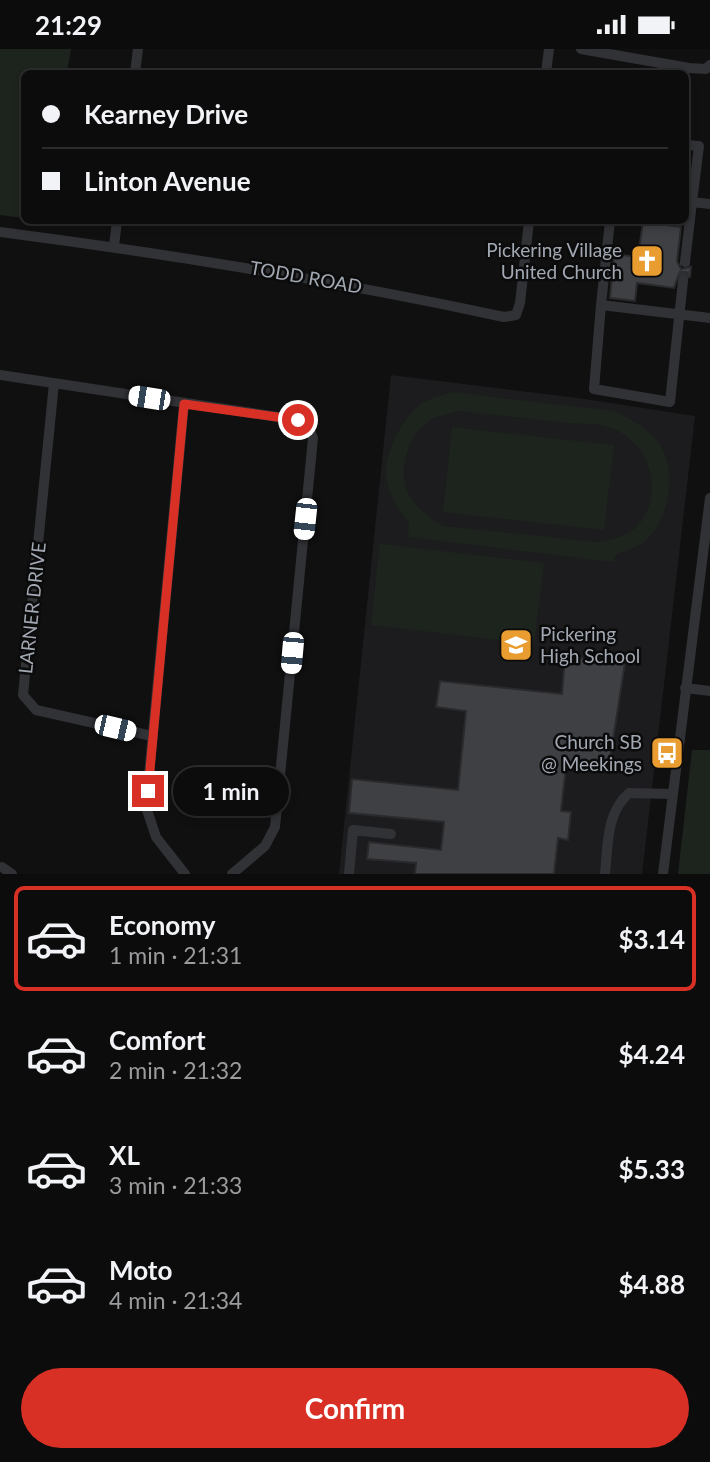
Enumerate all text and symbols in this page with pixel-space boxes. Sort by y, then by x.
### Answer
text: 21:29 [35,9,102,41]
text: Kearney Drive [84,98,248,130]
text: Linton Avenue [84,165,251,197]
place label: Pickering Village United Church [486,238,622,283]
church icon: Pickering Village United Church [628,242,666,280]
street label: TODD ROAD [248,255,364,298]
car [127,384,172,412]
route start [282,404,314,436]
car [293,497,318,541]
street label: LARNER DRIVE [13,541,50,675]
place label: Pickering High School [540,622,640,667]
school or university icon: Pickering High School [497,626,535,664]
car [280,631,305,675]
car [93,713,138,743]
place label: Church SB @ Meekings [541,730,642,775]
bus stop icon: Church SB @ Meekings [648,734,686,772]
callout: 1 min [172,767,288,815]
route end [132,775,164,807]
text: 1 min [202,777,260,805]
icon: car [25,907,88,970]
text: Economy [109,909,215,941]
text: $3.14 [619,923,685,955]
text: 1 min · 21:31 [109,941,242,969]
icon: car [25,1022,88,1085]
text: Comfort [109,1024,206,1056]
text: $4.24 [619,1038,685,1070]
text: 2 min · 21:32 [109,1056,242,1084]
icon: car [25,1137,88,1200]
text: XL [109,1139,140,1171]
text: $5.33 [619,1153,685,1185]
text: 3 min · 21:33 [109,1171,242,1199]
icon: car [25,1252,88,1315]
text: Moto [109,1254,172,1286]
text: $4.88 [619,1268,685,1300]
text: 4 min · 21:34 [109,1286,242,1314]
button: Confirm [21,1368,689,1448]

